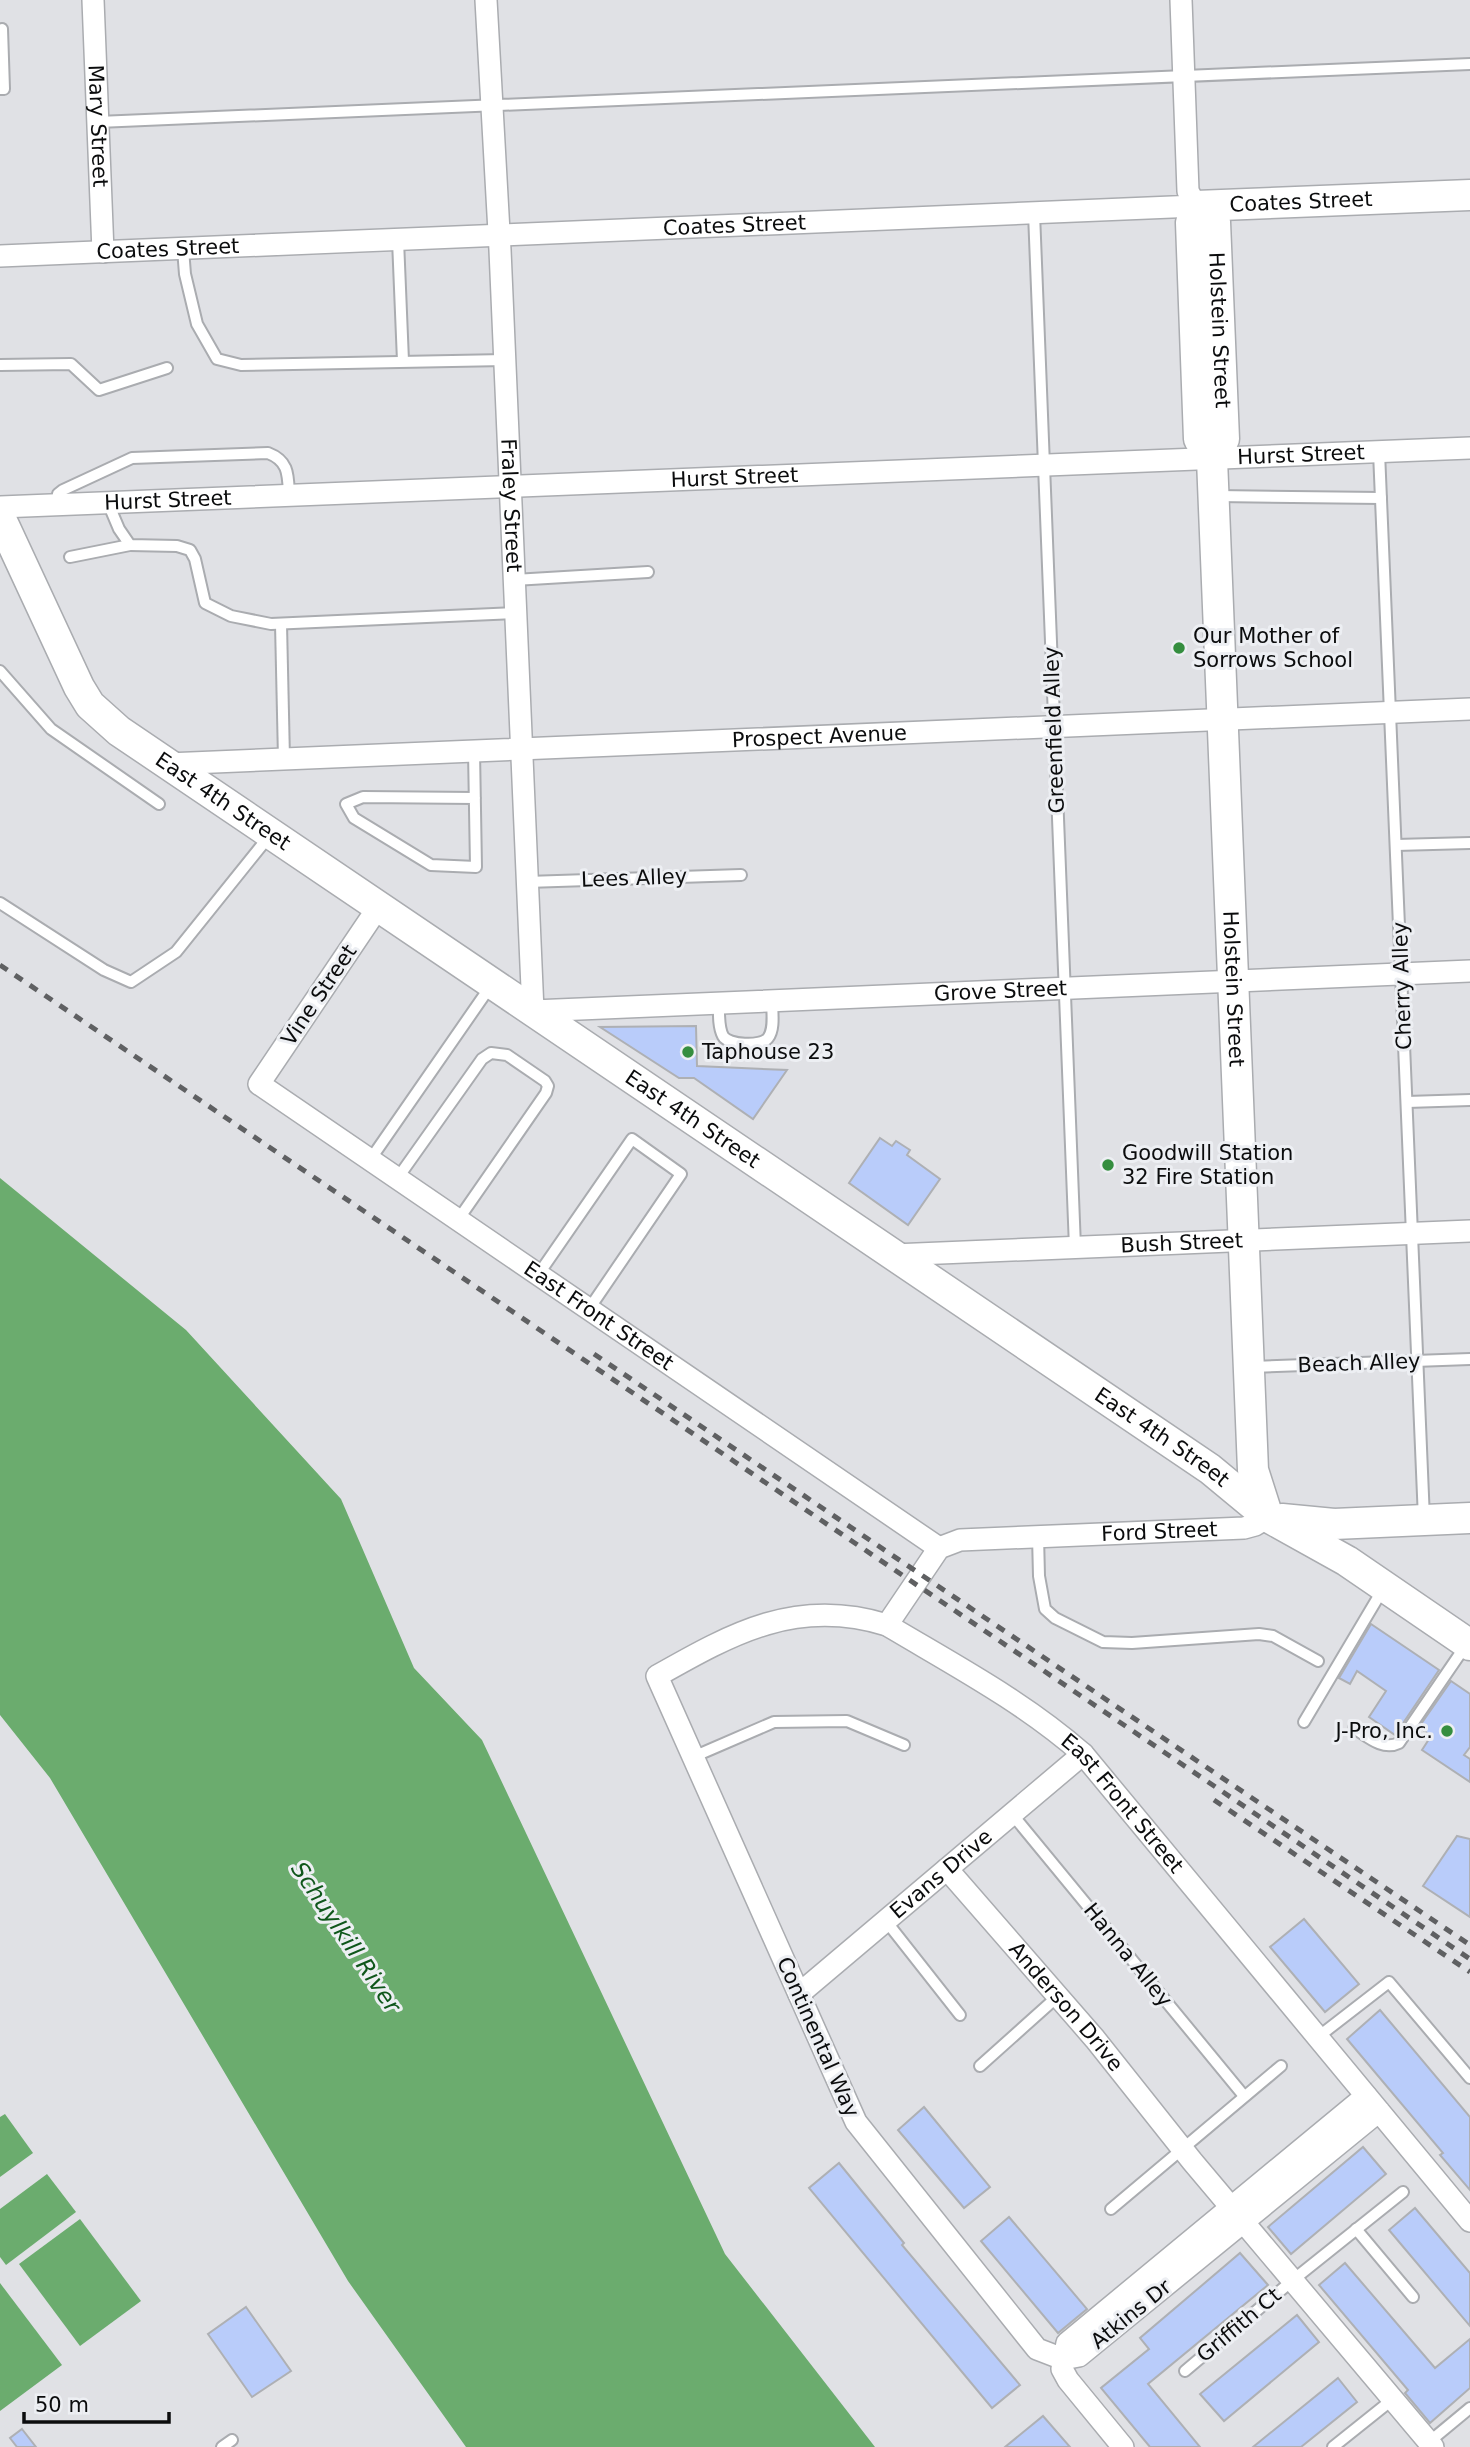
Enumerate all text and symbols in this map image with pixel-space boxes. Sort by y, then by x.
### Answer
street label: Mary Street [84,64,112,188]
street label: Coates Street [1229,187,1373,217]
street label: Coates Street [662,210,806,240]
street label: Coates Street [96,234,240,264]
street label: Holstein Street [1204,251,1235,409]
street label: Fraley Street [496,438,526,573]
street label: Hurst Street [1237,440,1365,469]
street label: Hurst Street [670,463,799,492]
street label: Hurst Street [104,486,232,515]
place label: Our Mother of Sorrows School [1193,624,1353,672]
marker: Our Mother of Sorrows School [1171,640,1187,656]
street label: Greenfield Alley [1039,646,1069,814]
street label: Prospect Avenue [731,721,907,752]
street label: East 4th Street [151,747,295,855]
street label: Lees Alley [581,864,687,892]
street label: Holstein Street [1218,910,1249,1067]
street label: Cherry Alley [1388,921,1416,1051]
street label: Vine Street [276,940,362,1050]
street label: Grove Street [933,976,1068,1006]
place label: Taphouse 23 [701,1040,834,1064]
marker: Taphouse 23 [680,1044,696,1060]
street label: East 4th Street [621,1065,765,1173]
place label: Goodwill Station 32 Fire Station [1122,1141,1293,1189]
marker: Goodwill Station 32 Fire Station [1100,1157,1116,1173]
street label: Bush Street [1120,1228,1243,1258]
street label: East Front Street [519,1256,678,1375]
street label: Beach Alley [1297,1349,1421,1377]
street label: East 4th Street [1090,1383,1234,1492]
street label: Ford Street [1101,1517,1218,1546]
place label: J-Pro, Inc. [1334,1719,1433,1743]
marker: J-Pro, Inc. [1439,1723,1455,1739]
street label: East Front Street [1056,1729,1188,1878]
street label: Evans Drive [885,1824,997,1924]
water label: Schuylkill River [286,1857,407,2018]
street label: Hanna Alley [1079,1898,1177,2012]
street label: Anderson Drive [1004,1937,1128,2076]
street label: Continental Way [772,1953,864,2121]
street label: Atkins Dr [1086,2274,1176,2354]
street label: Griffith Ct [1192,2283,1286,2367]
scale bar [24,2380,170,2424]
text: 50 m [35,2393,89,2417]

